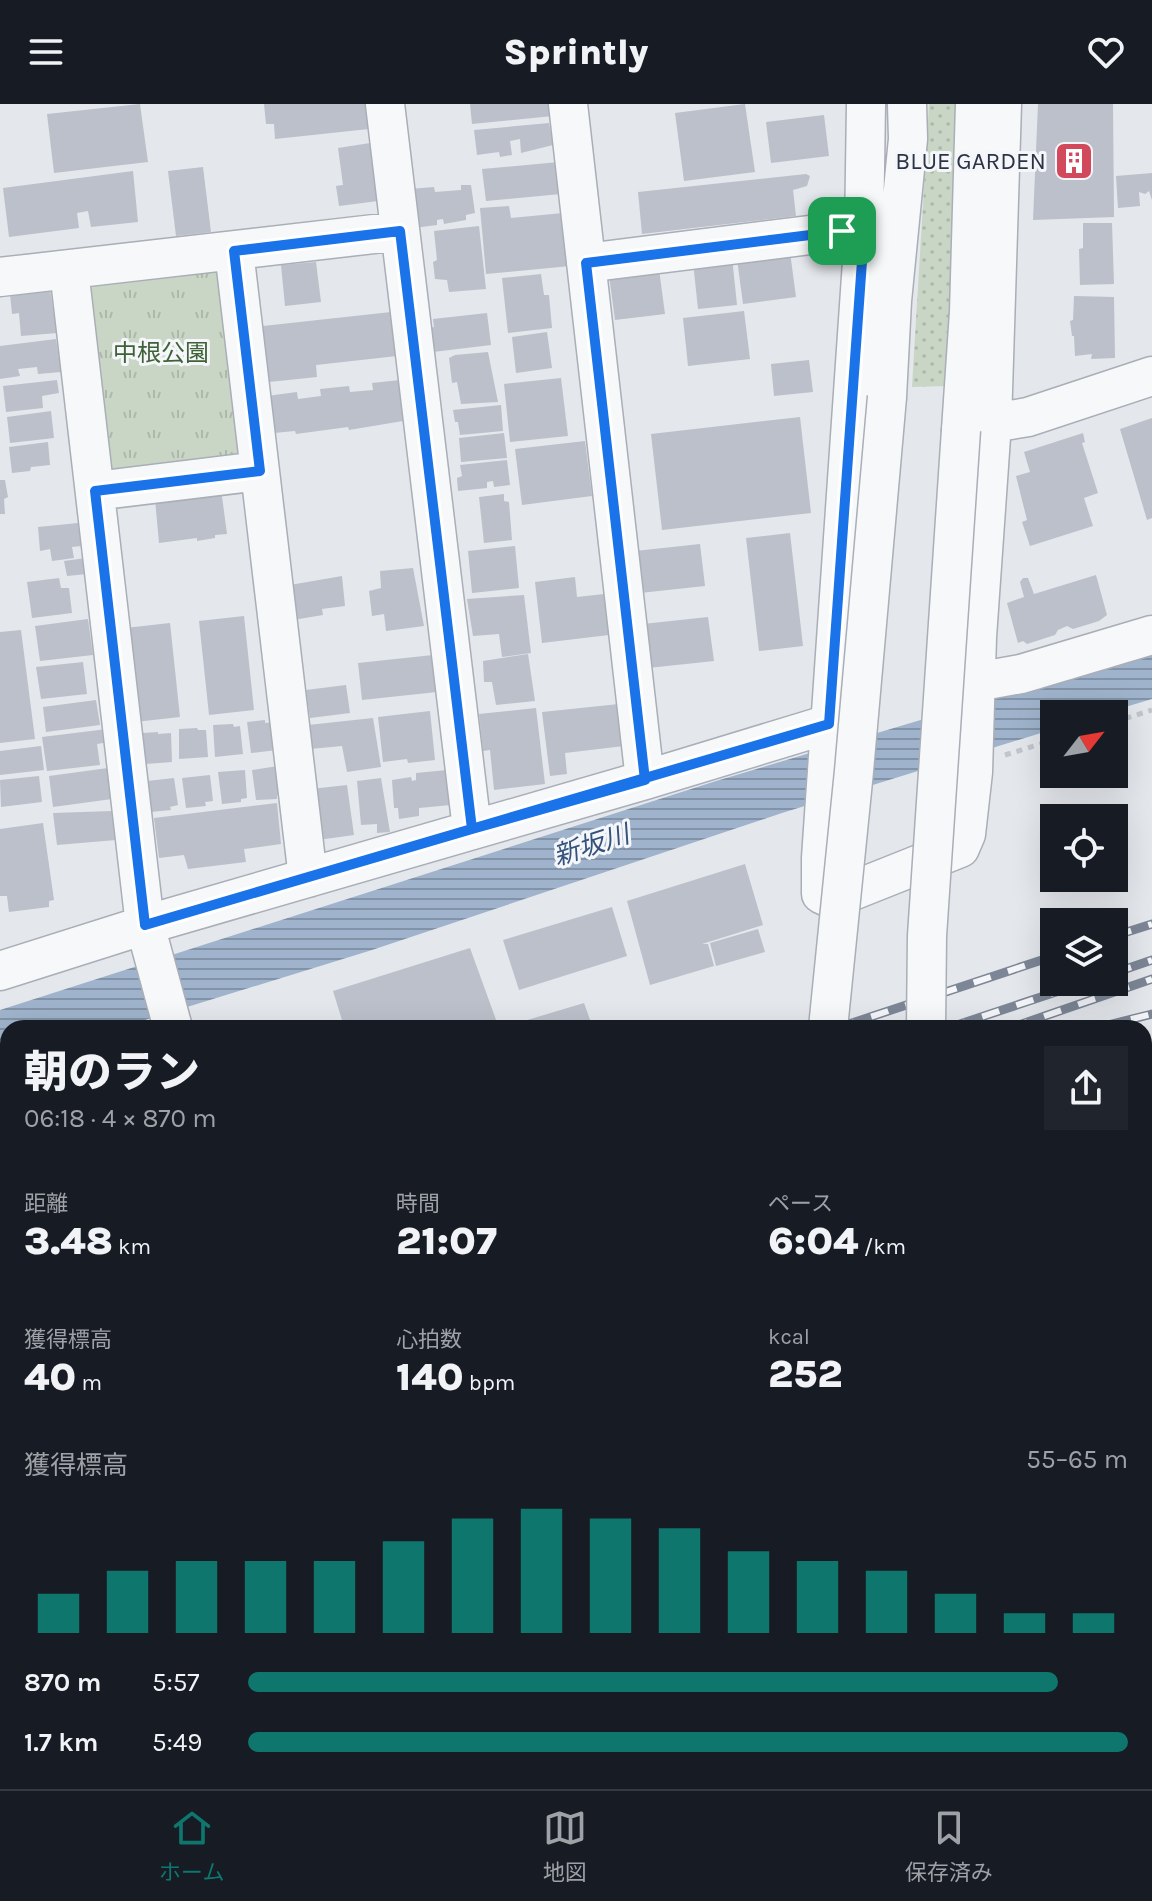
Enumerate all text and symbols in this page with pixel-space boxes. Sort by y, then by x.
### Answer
icon: menu [24,30,68,74]
icon: heart [1084,30,1128,74]
text: Sprintly [504,31,648,73]
building icon: BLUE GARDEN [1053,140,1095,182]
place label: BLUE GARDEN [895,147,1046,175]
pin [808,197,876,265]
icon: arrive [820,209,864,253]
park label: 中根公園 [113,339,209,367]
north arrow [1040,700,1128,788]
map controls [1040,700,1128,996]
button: locate [1040,804,1128,892]
water label: 新坂川 [549,818,636,872]
button: layers [1040,908,1128,996]
button: share [1044,1046,1128,1130]
text: 朝のラン [24,1047,200,1098]
text: 06:18 · 4 × 870 m [24,1103,217,1134]
text: 距離 [24,1191,68,1217]
text: 時間 [396,1191,440,1217]
text: ペース [768,1191,833,1217]
text: 3.48 [24,1217,113,1264]
text: 21:07 [396,1217,497,1264]
text: 6:04 [768,1217,858,1264]
text: km [113,1234,151,1260]
text: /km [858,1234,906,1260]
text: kcal [768,1324,810,1350]
text: 獲得標高 [24,1327,112,1353]
text: 心拍数 [396,1327,462,1353]
text: 252 [768,1350,843,1397]
text: 40 [24,1353,76,1400]
text: 140 [396,1353,464,1400]
text: m [76,1370,102,1396]
text: bpm [464,1370,515,1396]
text: 55–65 m [1026,1444,1128,1475]
text: 獲得標高 [24,1450,128,1481]
text: 870 m [24,1667,101,1698]
text: 5:57 [152,1667,200,1698]
text: 1.7 km [24,1727,98,1758]
text: 5:49 [152,1727,202,1758]
tab: ホーム [159,1806,224,1886]
tab: 地図 [543,1806,587,1886]
tab: 保存済み [905,1806,993,1886]

